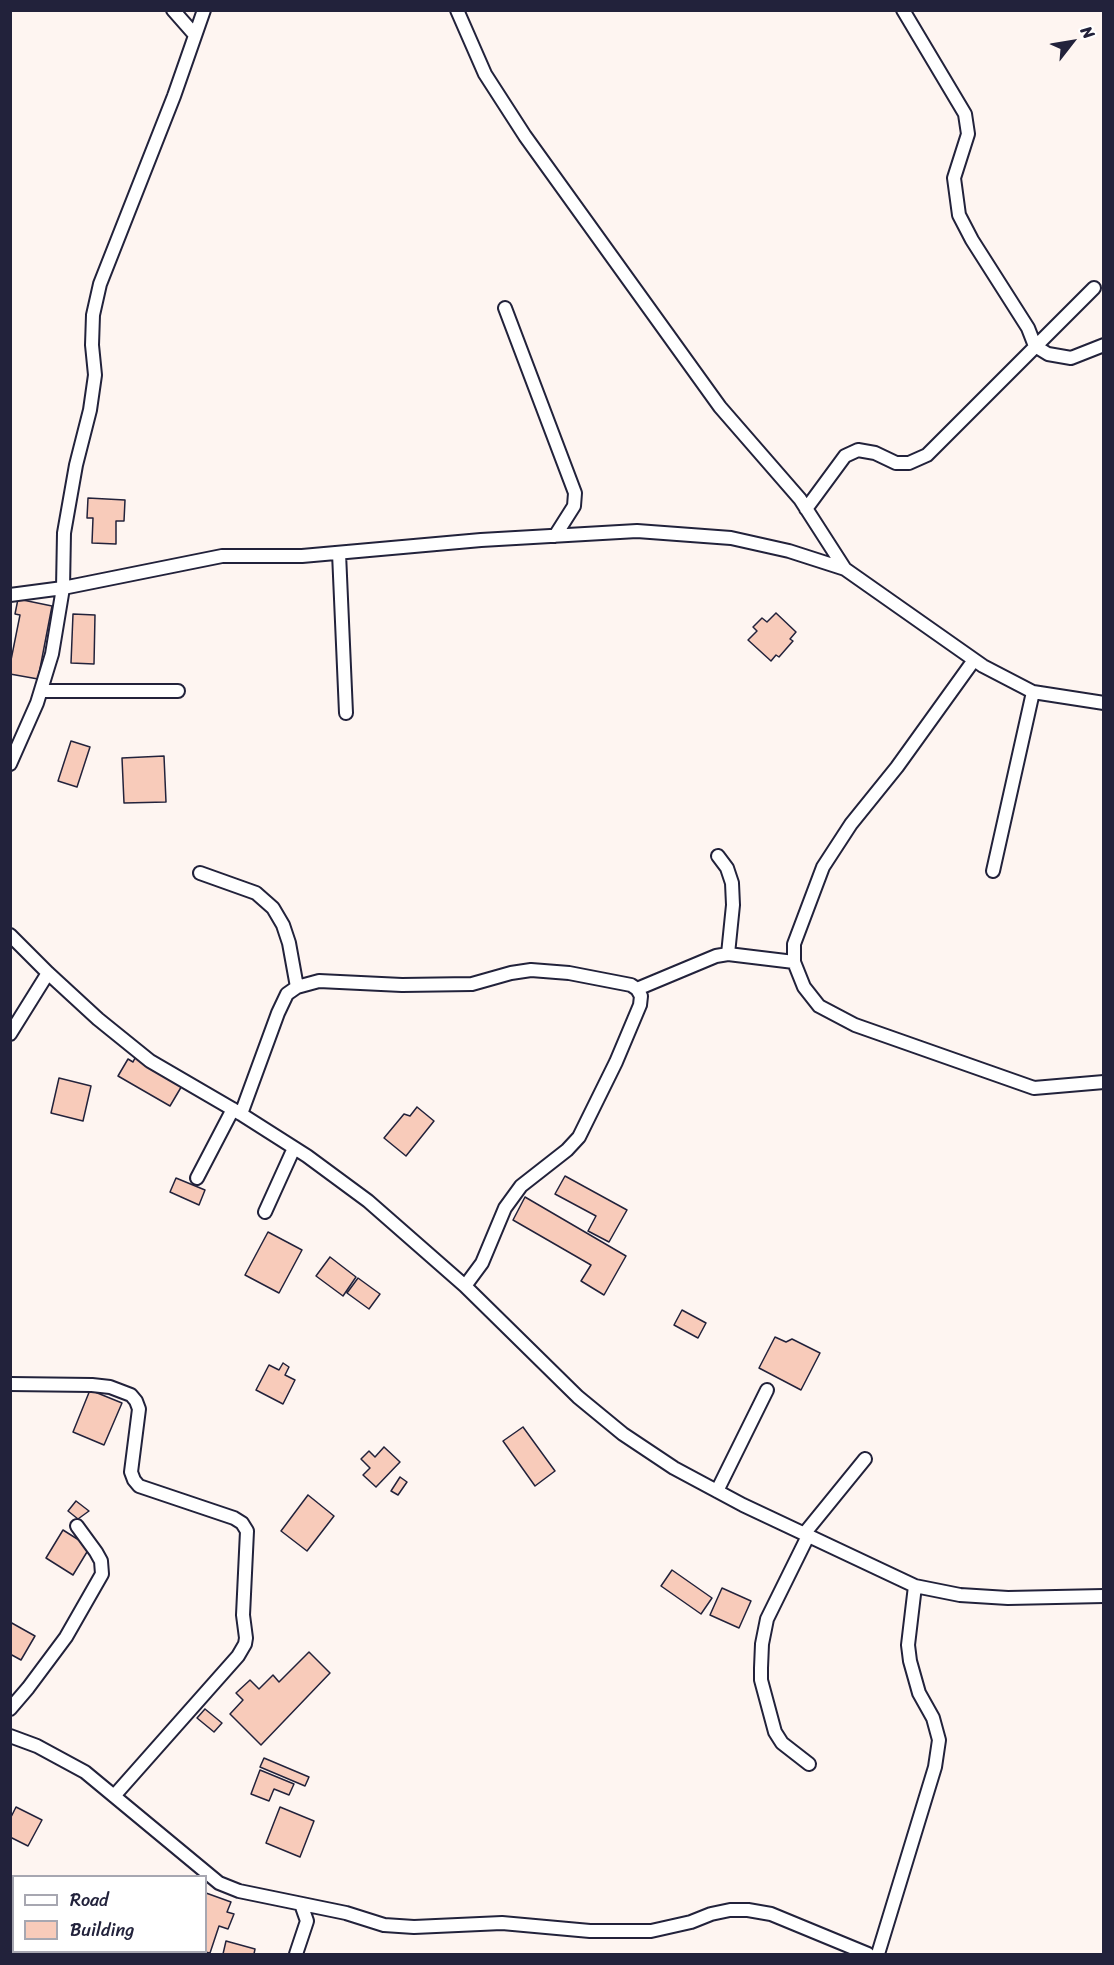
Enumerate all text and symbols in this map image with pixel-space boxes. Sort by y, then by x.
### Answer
north arrow [1042,12,1102,72]
text: N [1073,20,1103,45]
legend [12,1875,207,1953]
text: Road [70,1884,109,1916]
text: Building [70,1914,134,1946]

